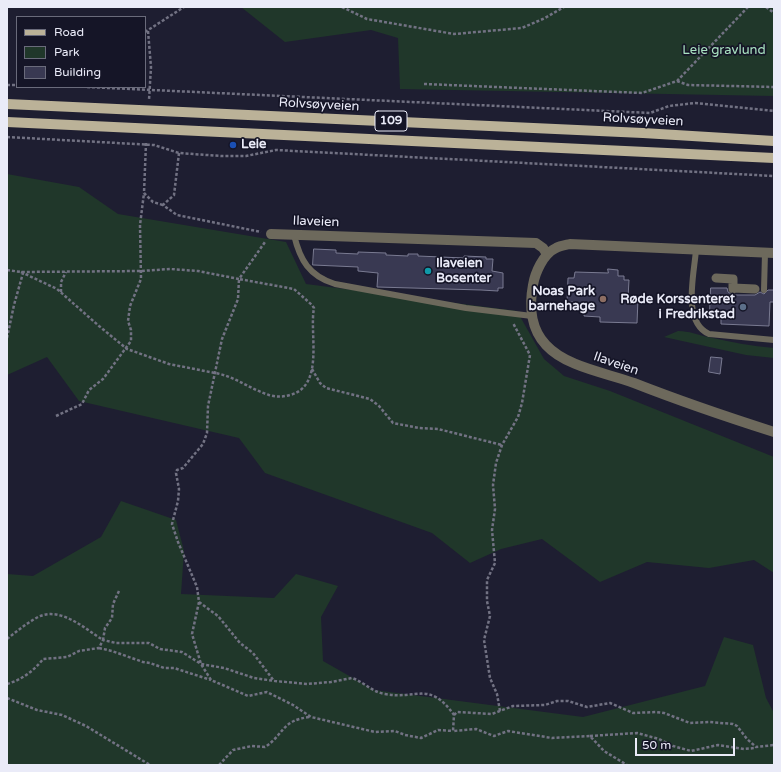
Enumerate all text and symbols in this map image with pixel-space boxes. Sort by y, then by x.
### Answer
legend [16,16,146,88]
text: Road [54,25,84,39]
park label: Leie gravlund [682,43,766,59]
text: Park [54,45,80,59]
text: Building [54,65,101,79]
street label: Rolvsøyveien [278,95,360,115]
street label: Rolvsøyveien [602,110,684,130]
road number: 109 [375,111,407,131]
place label: Leie [241,137,266,153]
marker: Leie [228,140,238,150]
street label: Ilaveien [292,213,340,231]
place label: Ilaveien Bosenter [436,256,491,287]
marker: Ilaveien Bosenter [423,266,433,276]
place label: Noas Park barnehage [528,284,595,315]
place label: Røde Korssenteret i Fredrikstad [620,292,735,323]
marker: Noas Park barnehage [598,294,608,304]
marker: Røde Korssenteret i Fredrikstad [738,302,748,312]
street label: Ilaveien [591,349,641,379]
scale bar [637,730,737,756]
text: 50 m [642,738,671,752]

